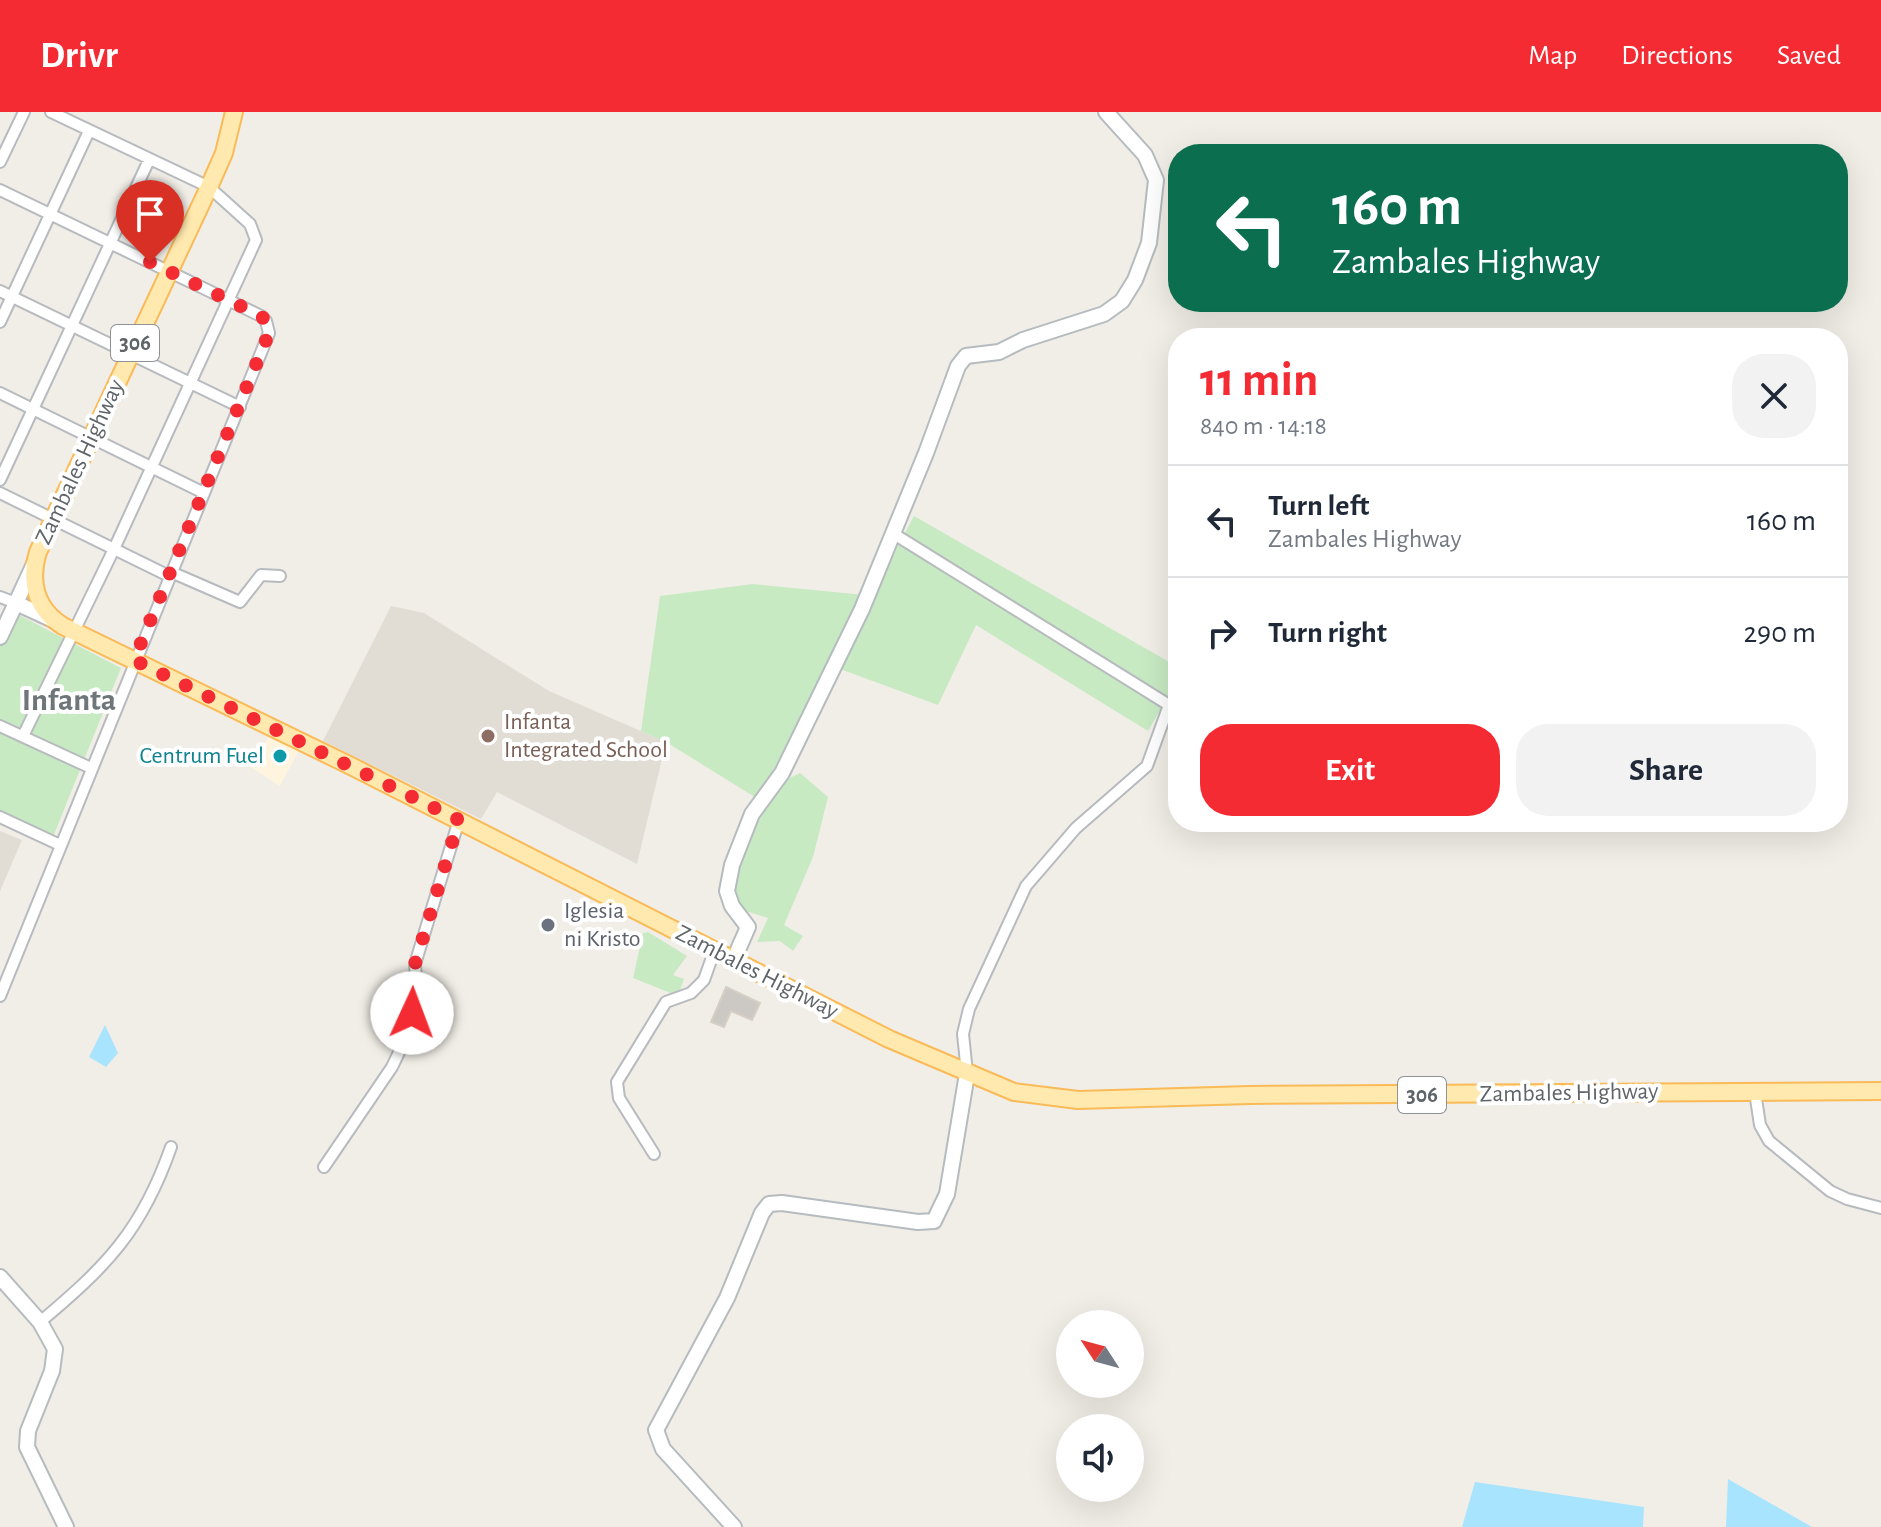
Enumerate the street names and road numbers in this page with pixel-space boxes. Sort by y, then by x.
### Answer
road number: 306 [111,325,159,361]
street label: Zambales Highway [31,376,129,548]
street label: Zambales Highway [672,921,842,1023]
road number: 306 [1398,1077,1446,1113]
street label: Zambales Highway [1479,1079,1659,1107]

